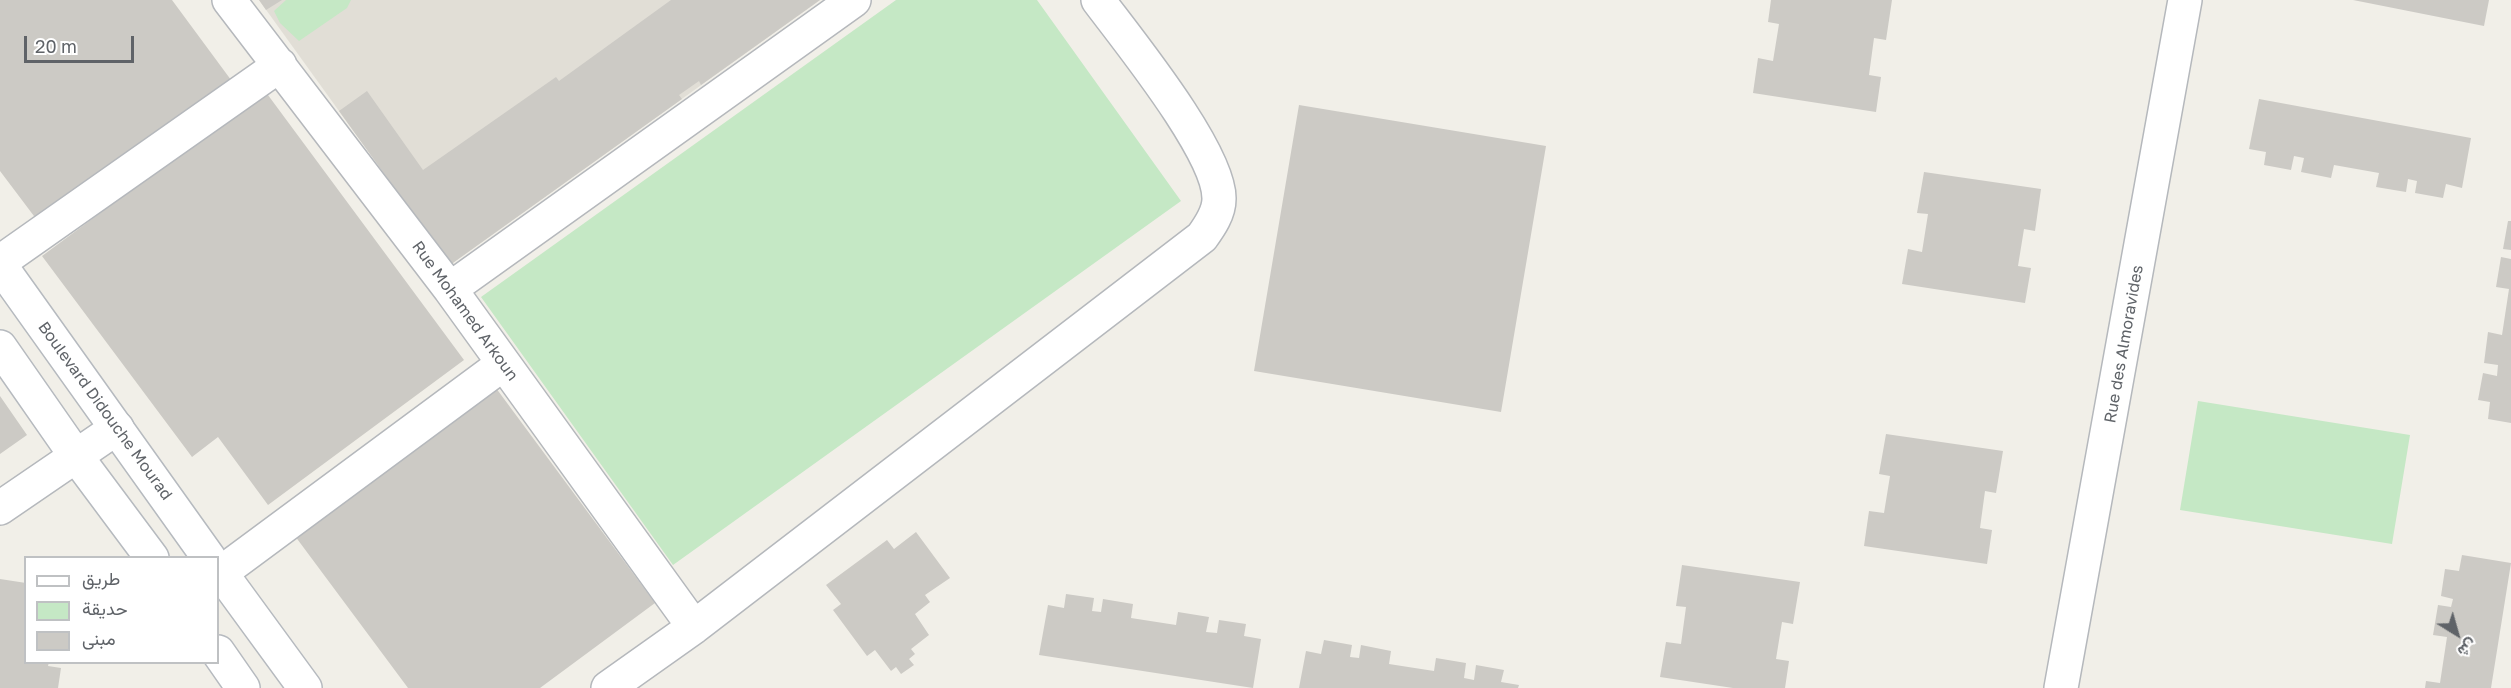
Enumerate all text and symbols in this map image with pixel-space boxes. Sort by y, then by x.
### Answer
scale bar [27,24,136,62]
text: 20 m [35,35,77,57]
street label: Rue Mohamed Arkoun [408,237,522,385]
street label: Rue des Almoravides [2101,264,2147,424]
street label: Boulevard Didouche Mourad [34,318,176,504]
legend [24,556,219,664]
text: طريق [82,567,120,589]
text: حديقة [82,597,128,619]
north arrow [2427,604,2487,664]
text: مبنى [82,627,116,649]
text: ش [2454,635,2482,662]

